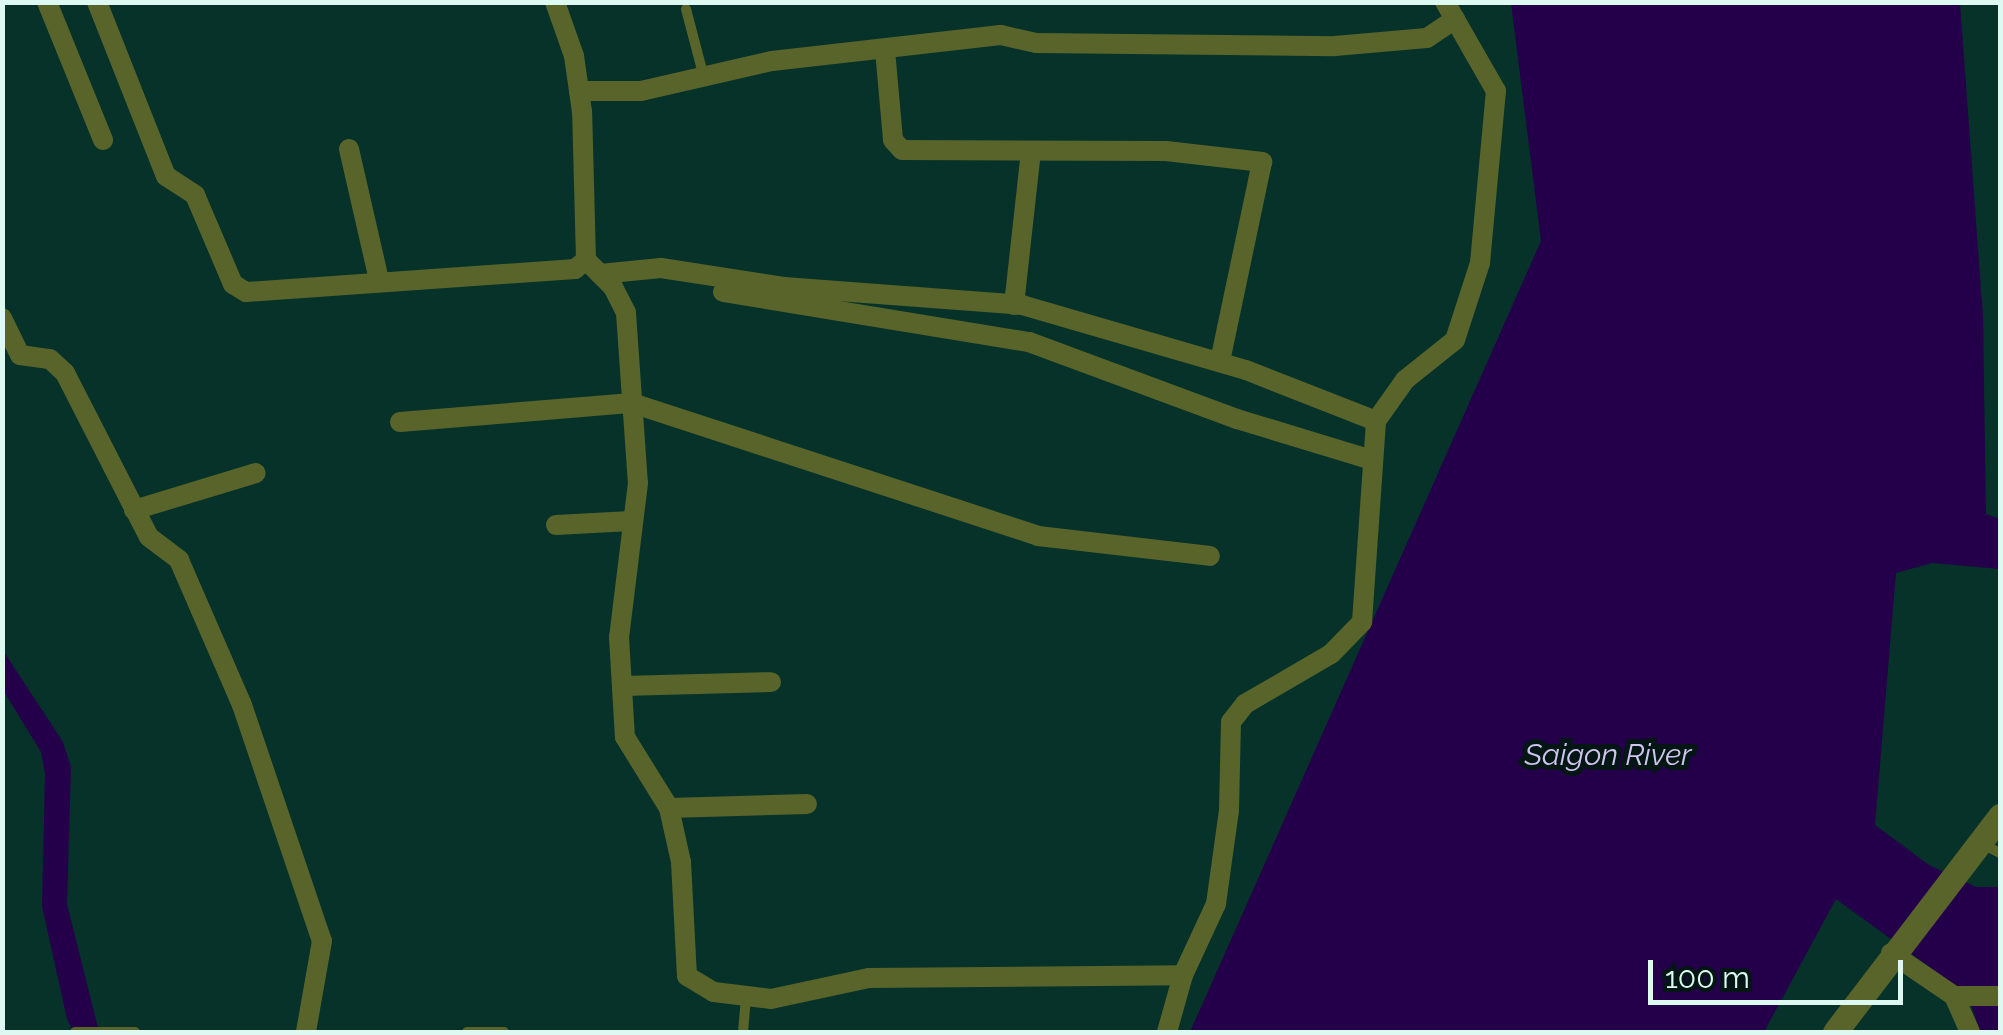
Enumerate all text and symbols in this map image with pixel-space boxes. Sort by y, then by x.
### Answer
water label: Saigon River [1525,737,1691,773]
scale bar [1653,940,1908,1002]
text: 100 m [1665,960,1750,995]

